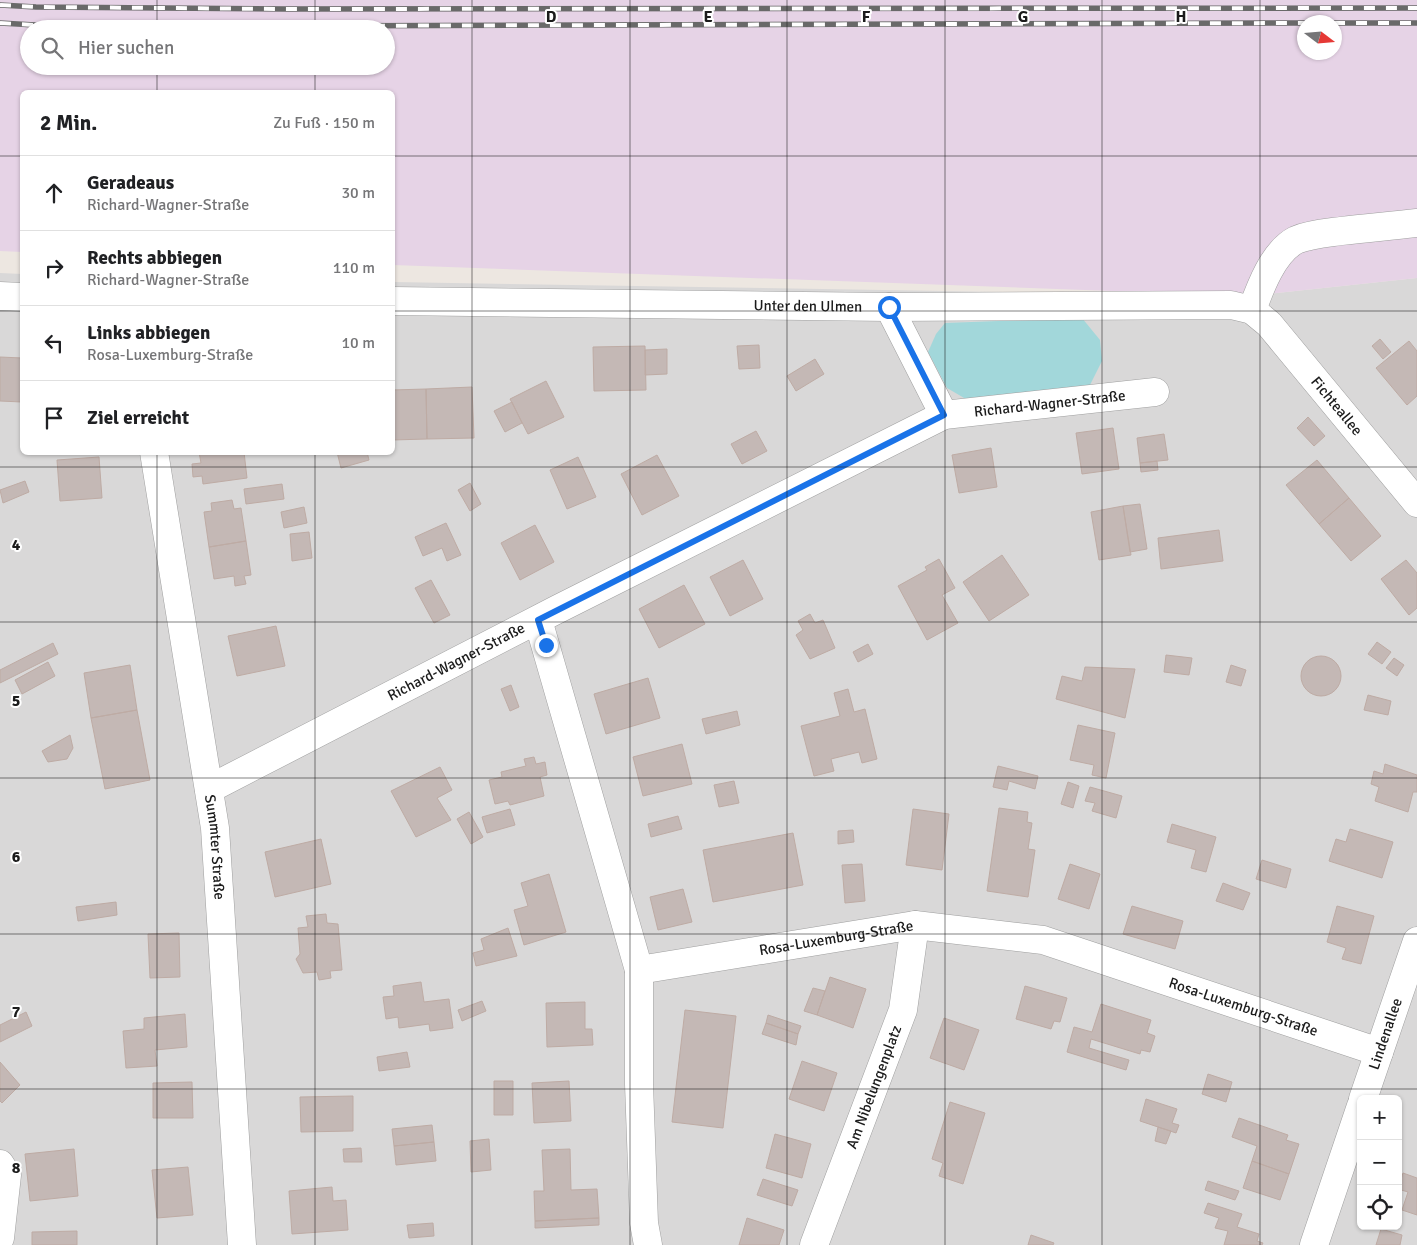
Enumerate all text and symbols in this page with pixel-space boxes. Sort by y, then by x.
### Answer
text: D [546,7,557,27]
text: E [703,7,713,27]
text: F [862,7,871,27]
text: G [1018,7,1028,27]
text: H [1176,7,1186,27]
north arrow [1297,15,1342,60]
search box [20,20,395,75]
icon: search [38,34,66,62]
text: Hier suchen [78,36,174,60]
text: 2 Min. [40,110,97,136]
text: Zu Fuß · 150 m [273,113,375,133]
text: Geradeaus [87,171,174,195]
icon: ahead [40,179,68,207]
text: 30 m [341,183,375,203]
text: Richard-Wagner-Straße [87,195,249,215]
text: Rechts abbiegen [87,246,222,270]
icon: right [40,254,68,282]
text: 110 m [333,258,375,278]
text: Richard-Wagner-Straße [87,270,249,290]
street label: Unter den Ulmen [753,296,862,316]
route start [878,296,901,319]
text: Links abbiegen [87,321,210,345]
icon: left [40,329,68,357]
text: 10 m [341,333,375,353]
text: Rosa-Luxemburg-Straße [87,345,253,365]
street label: Fichteallee [1307,373,1366,439]
street label: Richard-Wagner-Straße [973,386,1126,421]
icon: arrive [40,404,68,432]
text: Ziel erreicht [87,406,189,430]
text: 4 [12,535,21,555]
street label: Richard-Wagner-Straße [384,619,528,704]
route end [535,634,558,657]
text: 5 [12,691,20,711]
street label: Summter Straße [201,793,229,900]
text: 6 [12,847,21,867]
street label: Rosa-Luxemburg-Straße [758,916,915,959]
street label: Rosa-Luxemburg-Straße [1166,974,1320,1040]
street label: Lindenallee [1365,995,1406,1072]
text: 7 [12,1002,21,1022]
street label: Am Nibelungenplatz [842,1022,905,1151]
map controls [1357,1095,1402,1230]
button: + [1357,1095,1402,1140]
button: − [1357,1140,1402,1185]
text: 8 [12,1158,21,1178]
button: locate [1357,1185,1402,1230]

